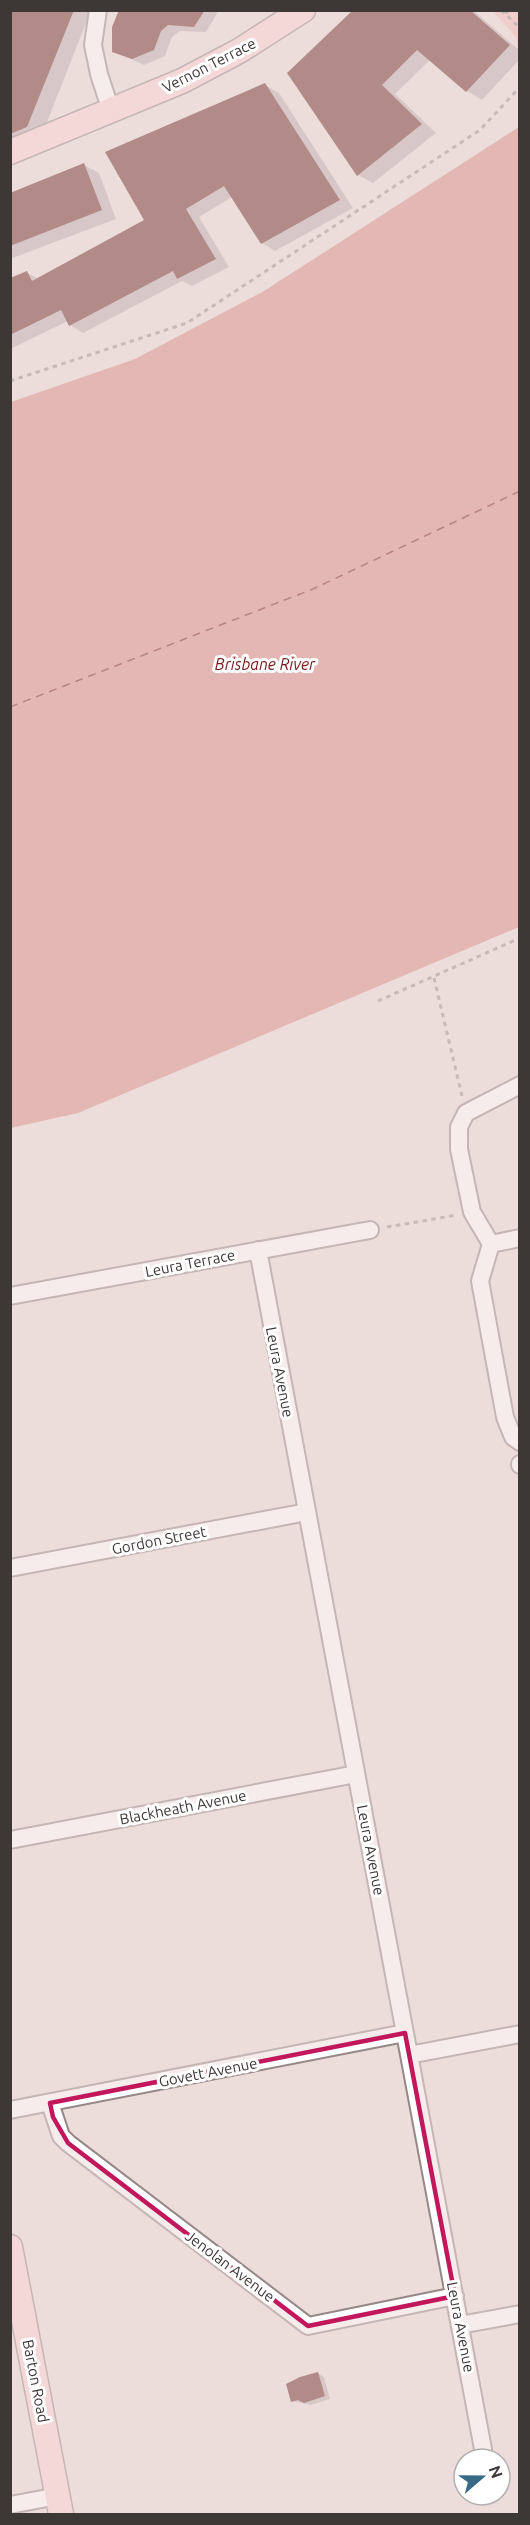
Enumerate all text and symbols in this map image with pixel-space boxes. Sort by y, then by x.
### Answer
street label: Vernon Terrace [159,34,259,96]
water label: Brisbane River [215,655,316,673]
street label: Leura Terrace [143,1246,237,1280]
street label: Leura Avenue [263,1325,297,1419]
street label: Gordon Street [110,1522,208,1557]
street label: Blackheath Avenue [118,1786,248,1828]
street label: Leura Avenue [354,1803,388,1897]
street label: Govett Avenue [157,2054,259,2090]
street label: Jenolan Avenue [182,2227,278,2305]
street label: Leura Avenue [444,2280,478,2374]
street label: Barton Road [20,2338,52,2424]
north arrow [452,2447,512,2507]
text: N [486,2463,507,2481]

